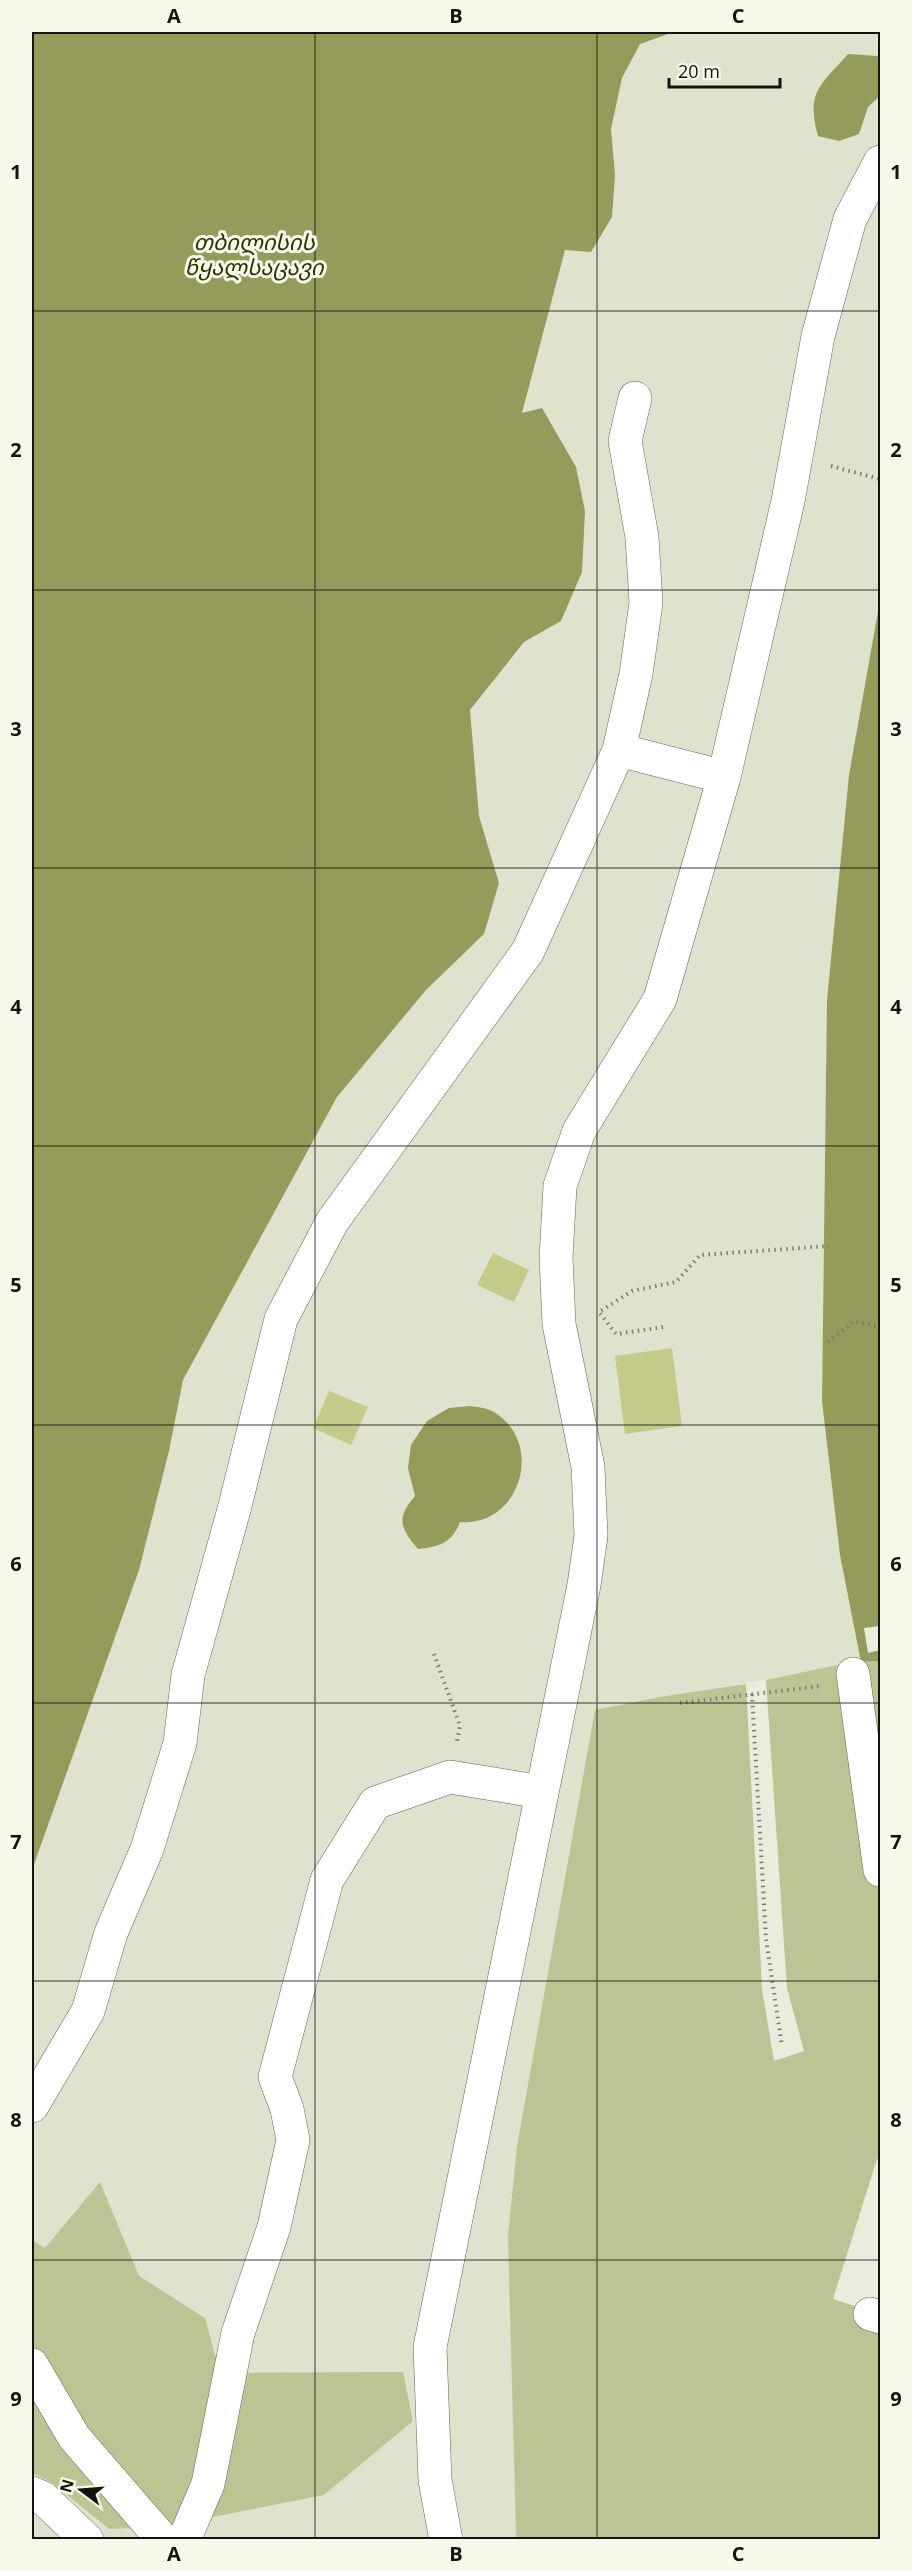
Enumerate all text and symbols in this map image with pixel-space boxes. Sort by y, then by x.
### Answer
text: A [167,2,181,29]
text: B [449,2,463,29]
text: C [732,2,745,29]
scale bar [669,51,780,89]
text: 20 m [678,59,720,83]
text: 1 [10,158,22,185]
text: 1 [890,158,902,185]
water label: თბილისის წყალსაცავი [185,226,325,281]
text: 2 [10,436,22,463]
text: 2 [890,436,902,463]
text: 3 [10,715,22,742]
text: 3 [890,715,902,742]
text: 4 [10,993,22,1020]
text: 4 [890,993,902,1020]
text: 5 [10,1271,22,1298]
text: 5 [890,1271,902,1298]
text: 6 [10,1550,22,1577]
text: 6 [890,1550,902,1577]
text: 7 [10,1828,22,1855]
text: 7 [890,1828,902,1855]
text: 8 [10,2106,22,2133]
text: 8 [890,2106,902,2133]
text: 9 [10,2385,22,2412]
text: 9 [890,2385,902,2412]
north arrow [51,2460,111,2520]
text: N [54,2477,79,2495]
text: A [167,2540,181,2567]
text: B [449,2540,463,2567]
text: C [732,2540,745,2567]

